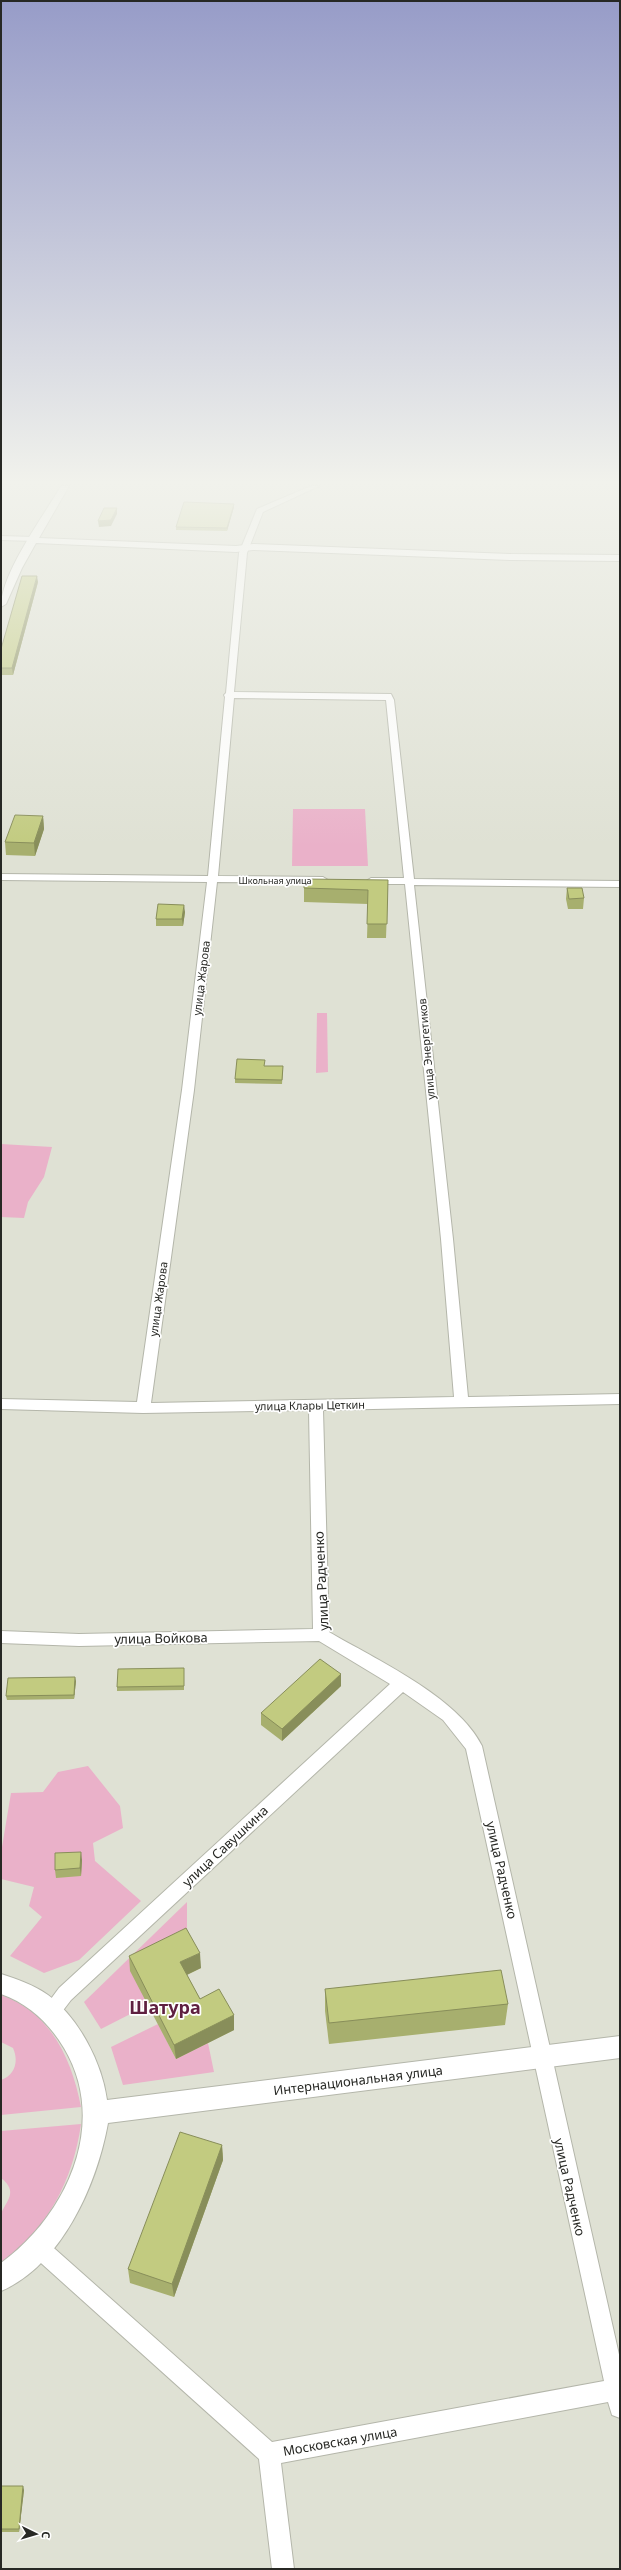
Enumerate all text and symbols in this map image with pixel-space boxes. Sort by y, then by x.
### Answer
street label: Школьная улица [238,874,312,887]
street label: улица Жарова [189,940,213,1016]
street label: улица Энергетиков [414,998,438,1100]
street label: улица Жарова [145,1261,171,1337]
street label: улица Клары Цеткин [255,1397,365,1413]
street label: улица Радченко [309,1530,333,1631]
street label: улица Войкова [114,1628,208,1648]
street label: улица Савушкина [178,1801,272,1891]
street label: улица Радченко [482,1819,522,1921]
district label: Шатура [129,1995,201,2019]
street label: Интернациональная улица [272,2061,444,2099]
street label: улица Радченко [550,2136,590,2238]
street label: Московская улица [281,2422,399,2460]
north arrow [16,2514,56,2554]
text: С [39,2531,54,2539]

